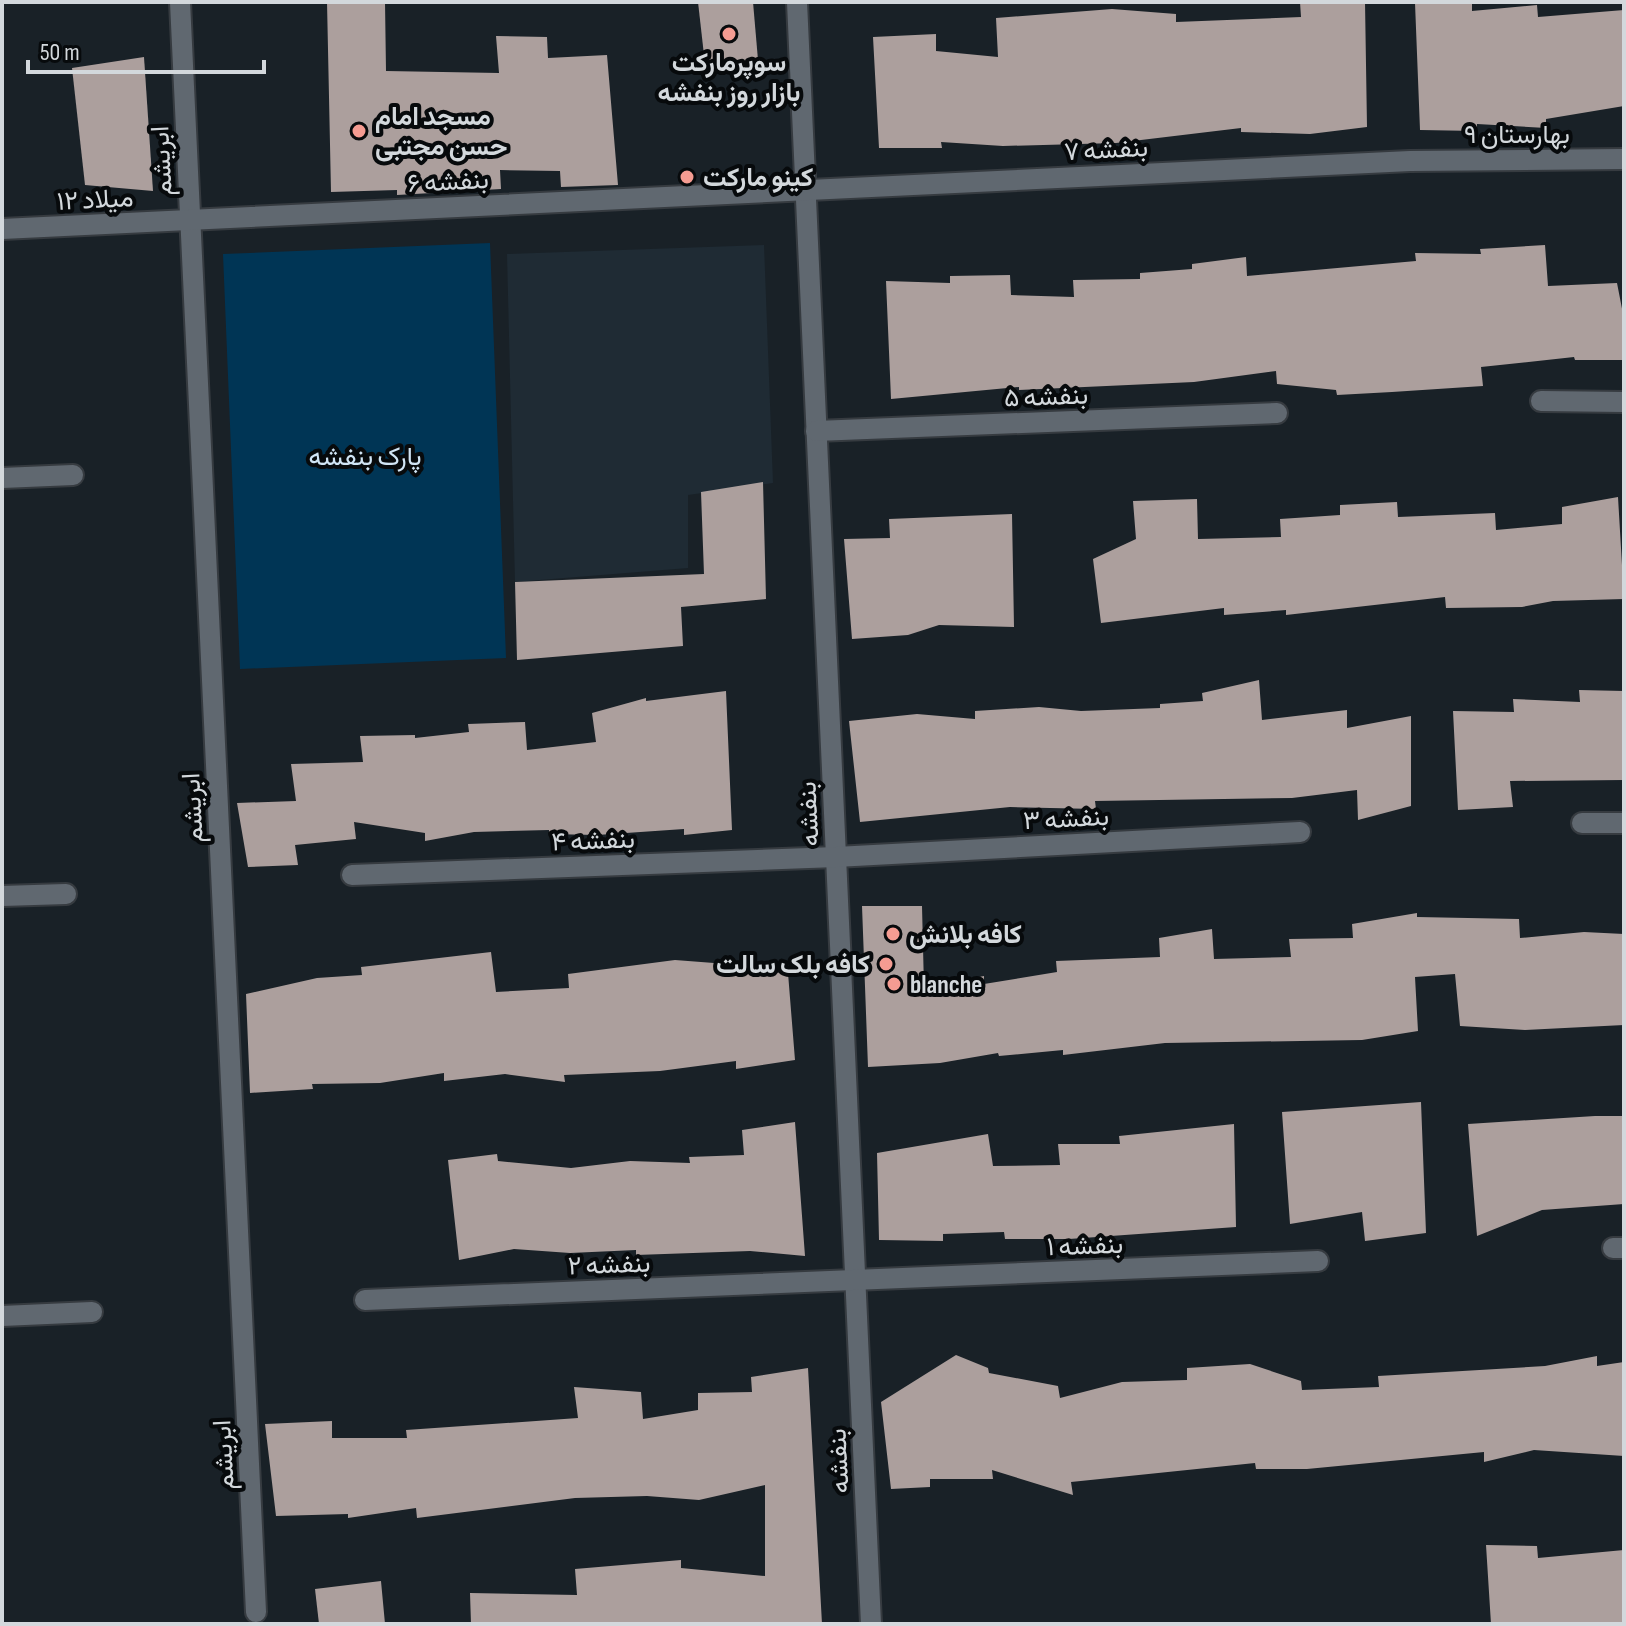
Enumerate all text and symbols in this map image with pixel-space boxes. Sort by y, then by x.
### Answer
scale bar [28,24,264,74]
marker: سوپرمارکت بازار روز بنفشه [720,25,738,43]
text: 50 m [40,38,80,67]
place label: سوپرمارکت بازار روز بنفشه [658,48,800,109]
place label: مسجد امام حسن مجتبی [375,102,507,163]
street label: بهارستان ۹ [1464,120,1570,151]
marker: مسجد امام حسن مجتبی [350,122,368,140]
street label: ابریشم [145,125,180,197]
street label: بنفشه ۷ [1063,133,1149,168]
place label: کینو مارکت [703,163,813,194]
street label: بنفشه ۶ [407,165,490,200]
marker: کینو مارکت [678,168,696,186]
street label: میلاد ۱۲ [56,183,134,218]
street label: بنفشه ۵ [1003,381,1089,414]
park label: پارک بنفشه [308,442,422,474]
street label: ابریشم [176,772,211,844]
street label: بنفشه [792,781,827,847]
street label: بنفشه ۳ [1022,802,1110,837]
street label: بنفشه ۴ [551,825,635,858]
place label: کافه بلانش [909,920,1022,951]
marker: کافه بلانش [884,925,902,943]
place label: کافه بلک سالت [716,950,870,981]
marker: کافه بلک سالت [877,955,895,973]
place label: blanche [910,970,982,1001]
marker: blanche [885,975,903,993]
street label: بنفشه ۱ [1046,1230,1124,1263]
street label: بنفشه ۲ [567,1249,651,1282]
street label: ابریشم [207,1419,242,1491]
street label: بنفشه [822,1428,857,1494]

